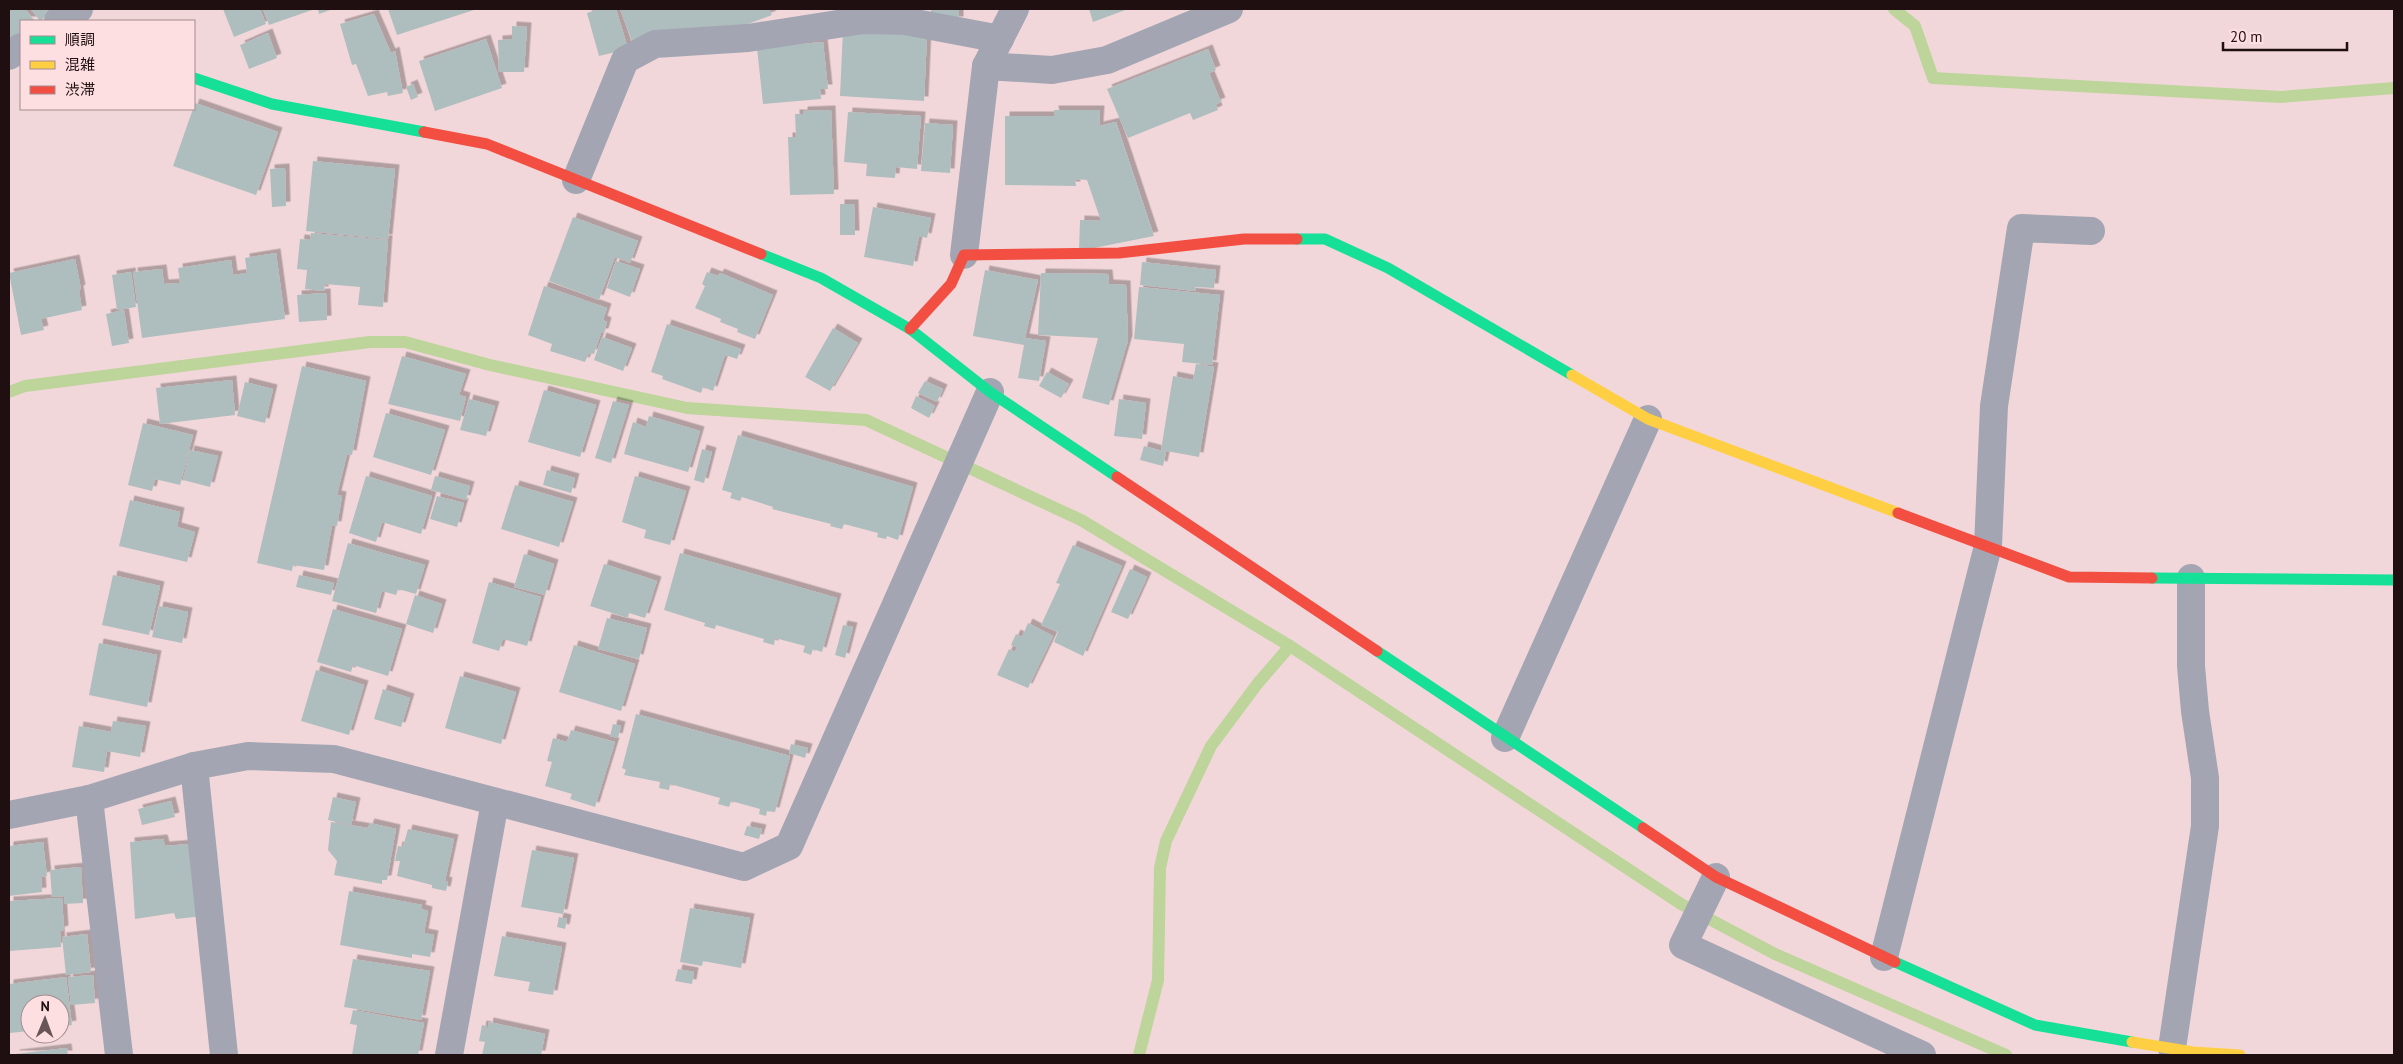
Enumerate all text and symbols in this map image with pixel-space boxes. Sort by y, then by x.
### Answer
legend [20,20,195,110]
scale bar [2223,20,2347,52]
text: 20 m [2230,27,2263,46]
text: 順調 [65,30,95,49]
text: 混雑 [65,55,95,74]
text: 渋滞 [65,80,95,99]
north arrow [20,994,70,1044]
text: N [40,997,50,1015]

